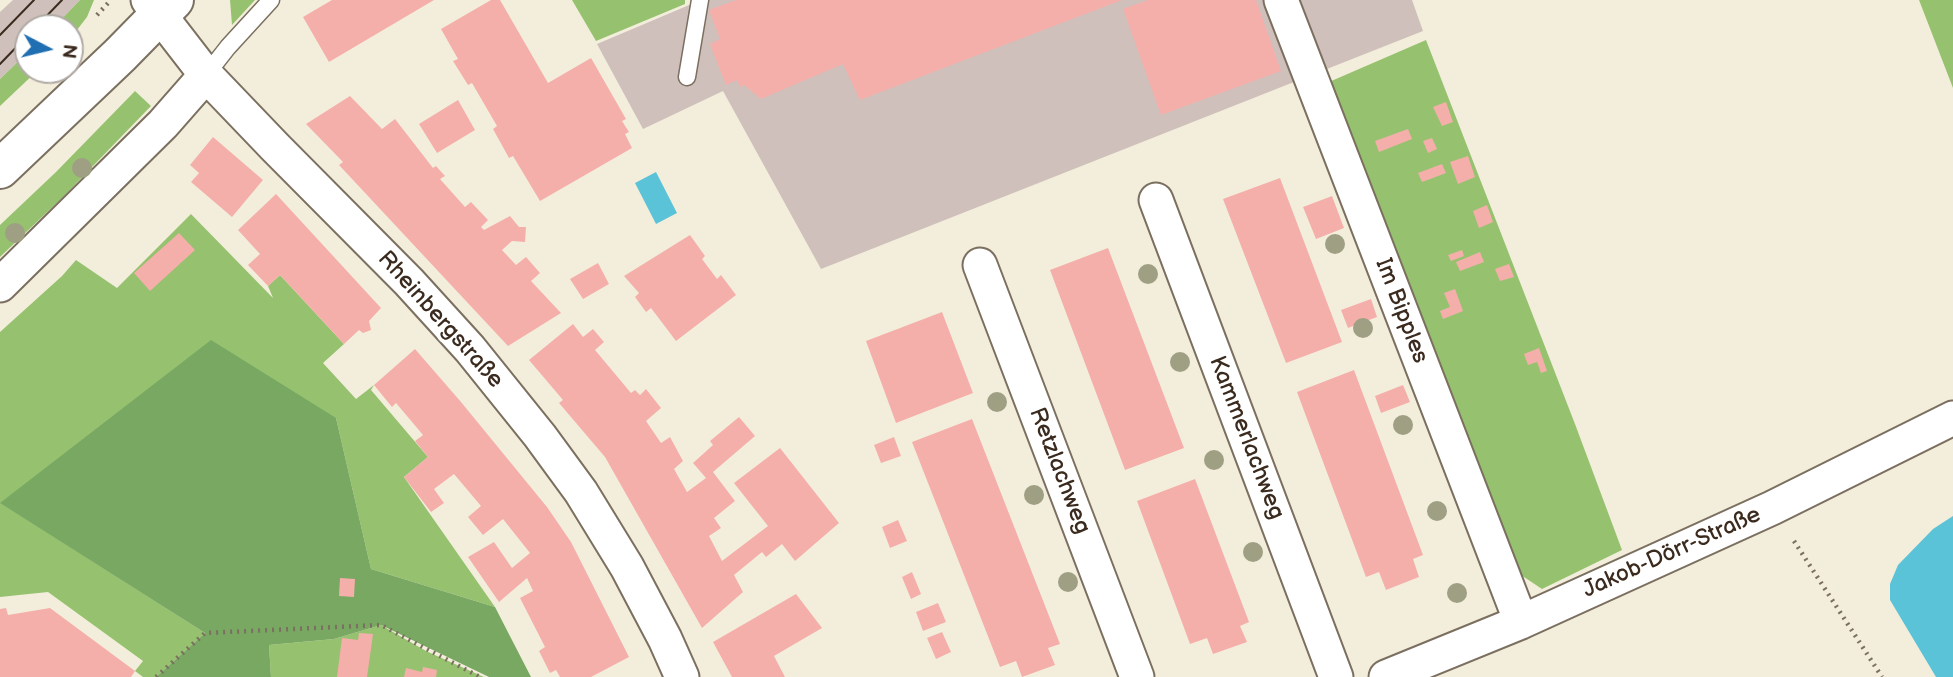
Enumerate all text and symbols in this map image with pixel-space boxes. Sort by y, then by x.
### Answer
north arrow [14,14,84,84]
text: N [56,43,81,60]
street label: Rheinbergstraße [371,246,509,394]
street label: Im Bipples [1368,255,1434,367]
street label: Kammerlachweg [1202,353,1290,523]
street label: Retzlachweg [1022,404,1096,538]
street label: Jakob-Dörr-Straße [1579,501,1765,605]

